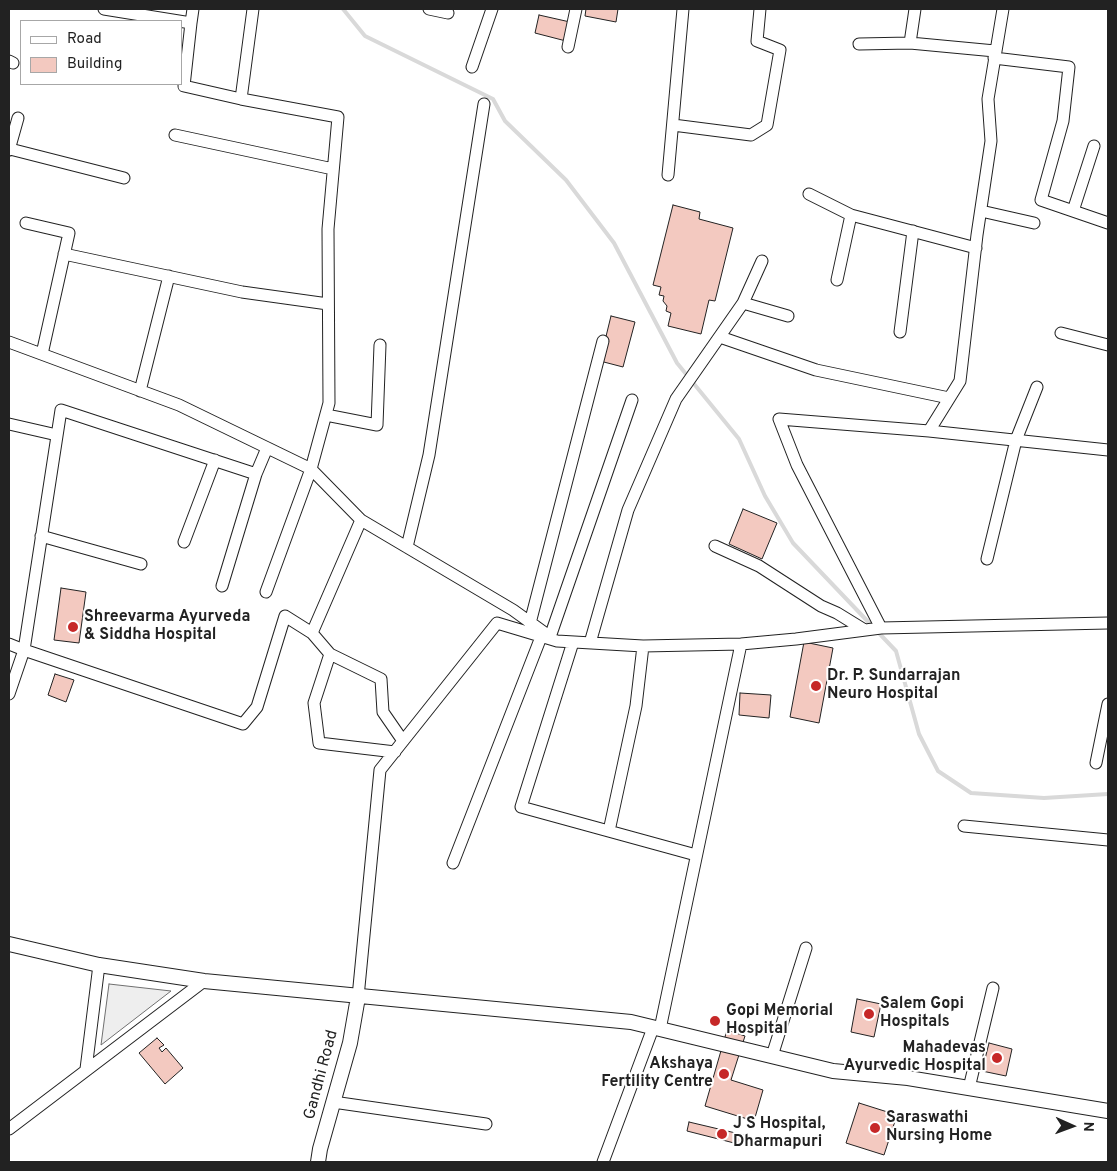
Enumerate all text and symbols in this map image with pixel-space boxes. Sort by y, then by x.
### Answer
legend [20,20,182,85]
text: Road [67,30,102,49]
text: Building [67,55,122,74]
place label: Shreevarma Ayurveda & Siddha Hospital [84,608,250,646]
marker: Shreevarma Ayurveda & Siddha Hospital [66,620,80,634]
place label: Dr. P. Sundarrajan Neuro Hospital [827,667,960,705]
marker: Dr. P. Sundarrajan Neuro Hospital [809,679,823,693]
place label: Salem Gopi Hospitals [880,995,964,1033]
place label: Gopi Memorial Hospital [726,1002,833,1040]
marker: Salem Gopi Hospitals [862,1007,876,1021]
marker: Gopi Memorial Hospital [708,1014,722,1028]
street label: Gandhi Road [301,1028,343,1122]
place label: Mahadevas Ayurvedic Hospital [844,1039,986,1077]
marker: Mahadevas Ayurvedic Hospital [990,1051,1004,1065]
place label: Akshaya Fertility Centre [601,1055,713,1093]
marker: Akshaya Fertility Centre [717,1067,731,1081]
north arrow [1047,1101,1097,1151]
place label: Saraswathi Nursing Home [886,1109,992,1147]
place label: J S Hospital, Dharmapuri [733,1115,826,1153]
marker: Saraswathi Nursing Home [868,1121,882,1135]
text: N [1079,1121,1096,1132]
marker: J S Hospital, Dharmapuri [715,1127,729,1141]

